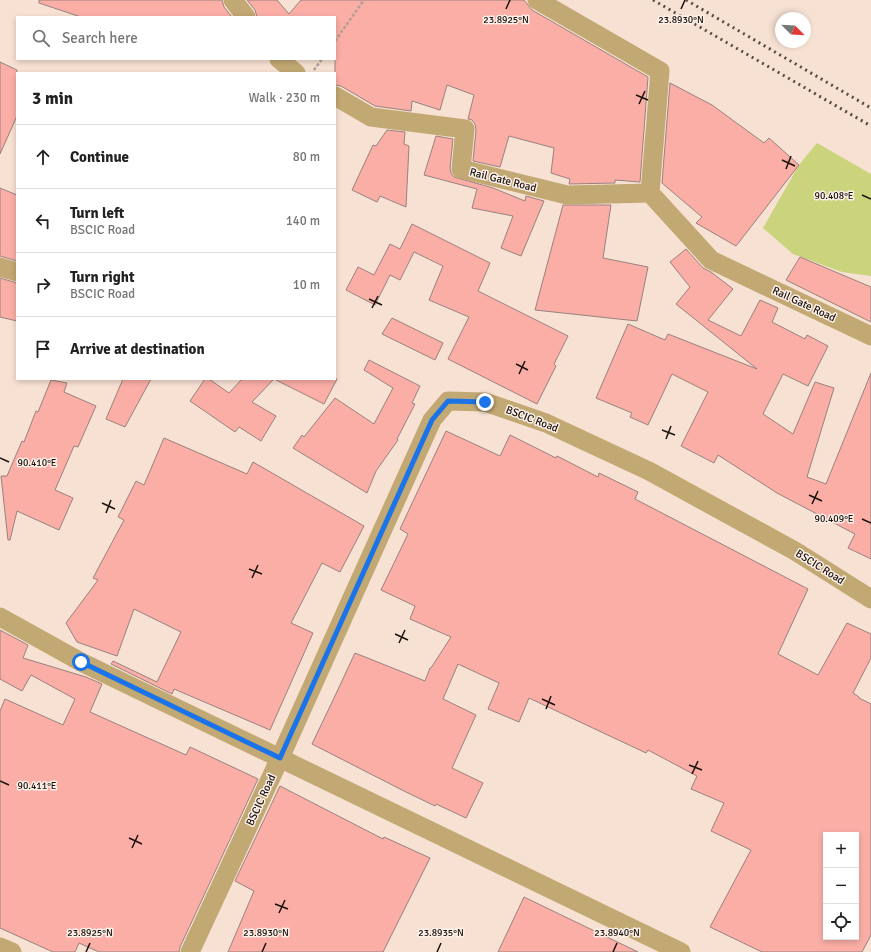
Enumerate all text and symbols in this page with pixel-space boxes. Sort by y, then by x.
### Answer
north arrow [775,12,811,48]
text: 23.8925°N [483,14,529,26]
text: 23.8930°N [658,14,704,26]
search box [16,16,336,60]
icon: search [30,27,52,49]
text: Search here [62,29,138,47]
text: 3 min [32,88,73,109]
text: Walk · 230 m [249,90,320,106]
icon: ahead [32,146,54,168]
text: Continue [70,148,129,166]
text: 80 m [293,149,320,165]
street label: Rail Gate Road [468,165,538,195]
text: 90.408°E [815,190,854,202]
text: Turn left [70,204,124,222]
icon: left [32,210,54,232]
text: 140 m [286,213,320,229]
text: BSCIC Road [70,222,135,238]
text: Turn right [70,268,135,286]
icon: right [32,274,54,296]
text: 10 m [293,277,320,293]
street label: Rail Gate Road [770,284,838,324]
text: BSCIC Road [70,286,135,302]
icon: arrive [32,338,54,360]
text: Arrive at destination [70,340,205,358]
route end [476,393,494,411]
street label: BSCIC Road [504,403,560,435]
text: 90.410°E [18,457,57,469]
text: 90.409°E [815,513,854,525]
street label: BSCIC Road [793,547,847,587]
route start [72,653,90,671]
street label: BSCIC Road [243,772,279,828]
text: 90.411°E [18,780,57,792]
map controls [823,832,859,940]
button: + [823,832,859,868]
button: − [823,868,859,904]
button: locate [823,904,859,940]
text: 23.8925°N [67,927,113,939]
text: 23.8930°N [243,927,289,939]
text: 23.8935°N [418,927,464,939]
text: 23.8940°N [594,927,640,939]

